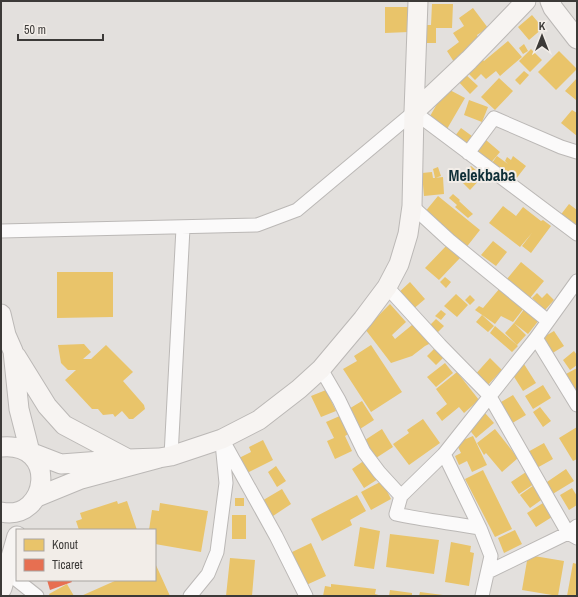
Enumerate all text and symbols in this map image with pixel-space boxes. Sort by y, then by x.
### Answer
scale bar [18,16,103,42]
north arrow [522,16,562,56]
text: K [539,19,546,33]
text: 50 m [24,22,46,38]
district label: Melekbaba [448,164,516,186]
legend [16,529,156,581]
text: Konut [52,537,78,553]
text: Ticaret [52,557,83,573]

